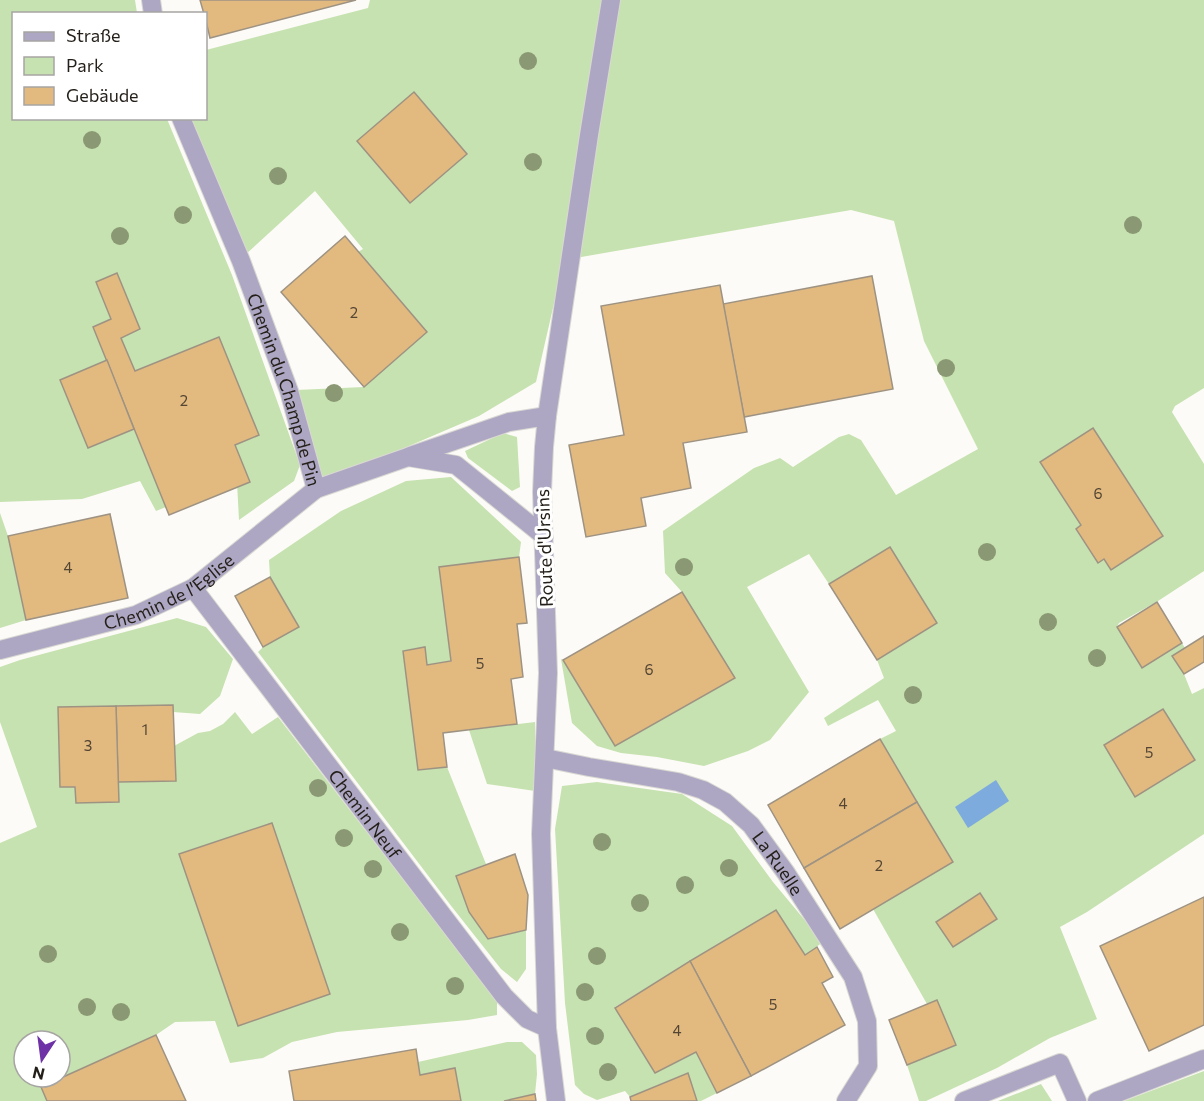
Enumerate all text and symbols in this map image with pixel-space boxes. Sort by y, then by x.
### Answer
legend [12,12,207,120]
text: Straße [66,24,121,46]
text: Park [66,54,104,76]
text: Gebäude [66,84,139,106]
street label: Chemin du Champ de Pin [243,290,326,489]
house number: 2 [350,303,358,321]
house number: 2 [180,391,188,409]
house number: 6 [1093,484,1103,502]
street label: Route d'Ursins [531,489,557,607]
street label: Chemin de l'Eglise [101,549,238,634]
house number: 4 [64,558,73,576]
house number: 5 [476,654,484,672]
house number: 6 [644,660,654,678]
house number: 1 [142,720,148,738]
house number: 3 [84,736,92,754]
house number: 5 [1145,743,1153,761]
street label: Chemin Neuf [324,765,407,864]
house number: 4 [839,794,848,812]
street label: La Ruelle [748,827,808,899]
house number: 2 [875,856,883,874]
house number: 5 [769,995,777,1013]
house number: 4 [673,1021,682,1039]
north arrow [12,1029,72,1089]
text: N [31,1063,46,1085]

